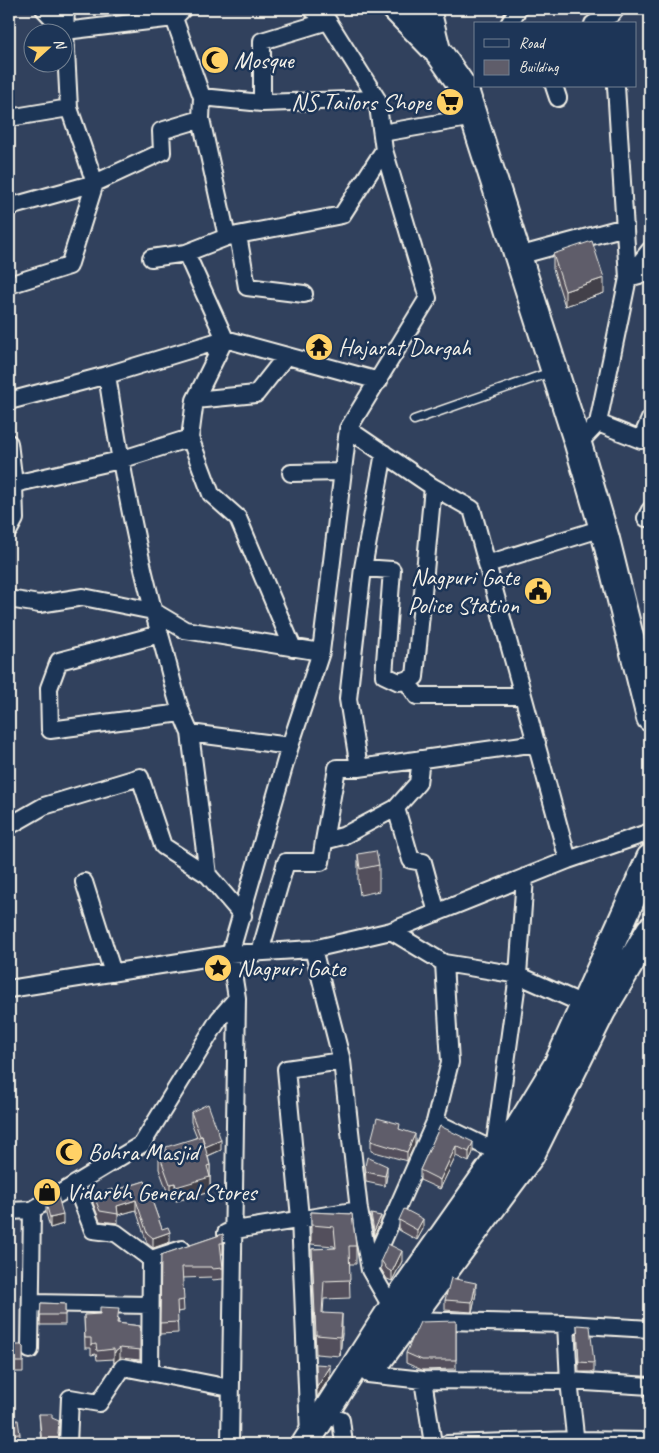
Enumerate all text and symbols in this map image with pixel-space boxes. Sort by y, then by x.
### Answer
north arrow [22,22,72,72]
legend [474,22,636,88]
text: Road [519,34,546,53]
text: N [50,36,70,53]
mosque icon: Mosque [200,45,230,75]
place label: Mosque [234,45,296,75]
text: Building [519,58,559,77]
place label: NS Tailors Shope [291,87,433,117]
supermarket icon: NS Tailors Shope [435,87,465,117]
temple icon: Hajarat Dargah [304,332,334,362]
place label: Hajarat Dargah [338,332,472,362]
place label: Nagpuri Gate Police Station [408,562,521,620]
public building icon: Nagpuri Gate Police Station [523,576,553,606]
place icon: Nagpuri Gate [203,953,233,983]
place label: Nagpuri Gate [237,953,347,983]
mosque icon: Bohra Masjid [54,1137,84,1167]
place label: Bohra Masjid [88,1137,202,1167]
shop icon: Vidarbh General Stores [32,1177,62,1207]
place label: Vidarbh General Stores [66,1177,259,1207]

